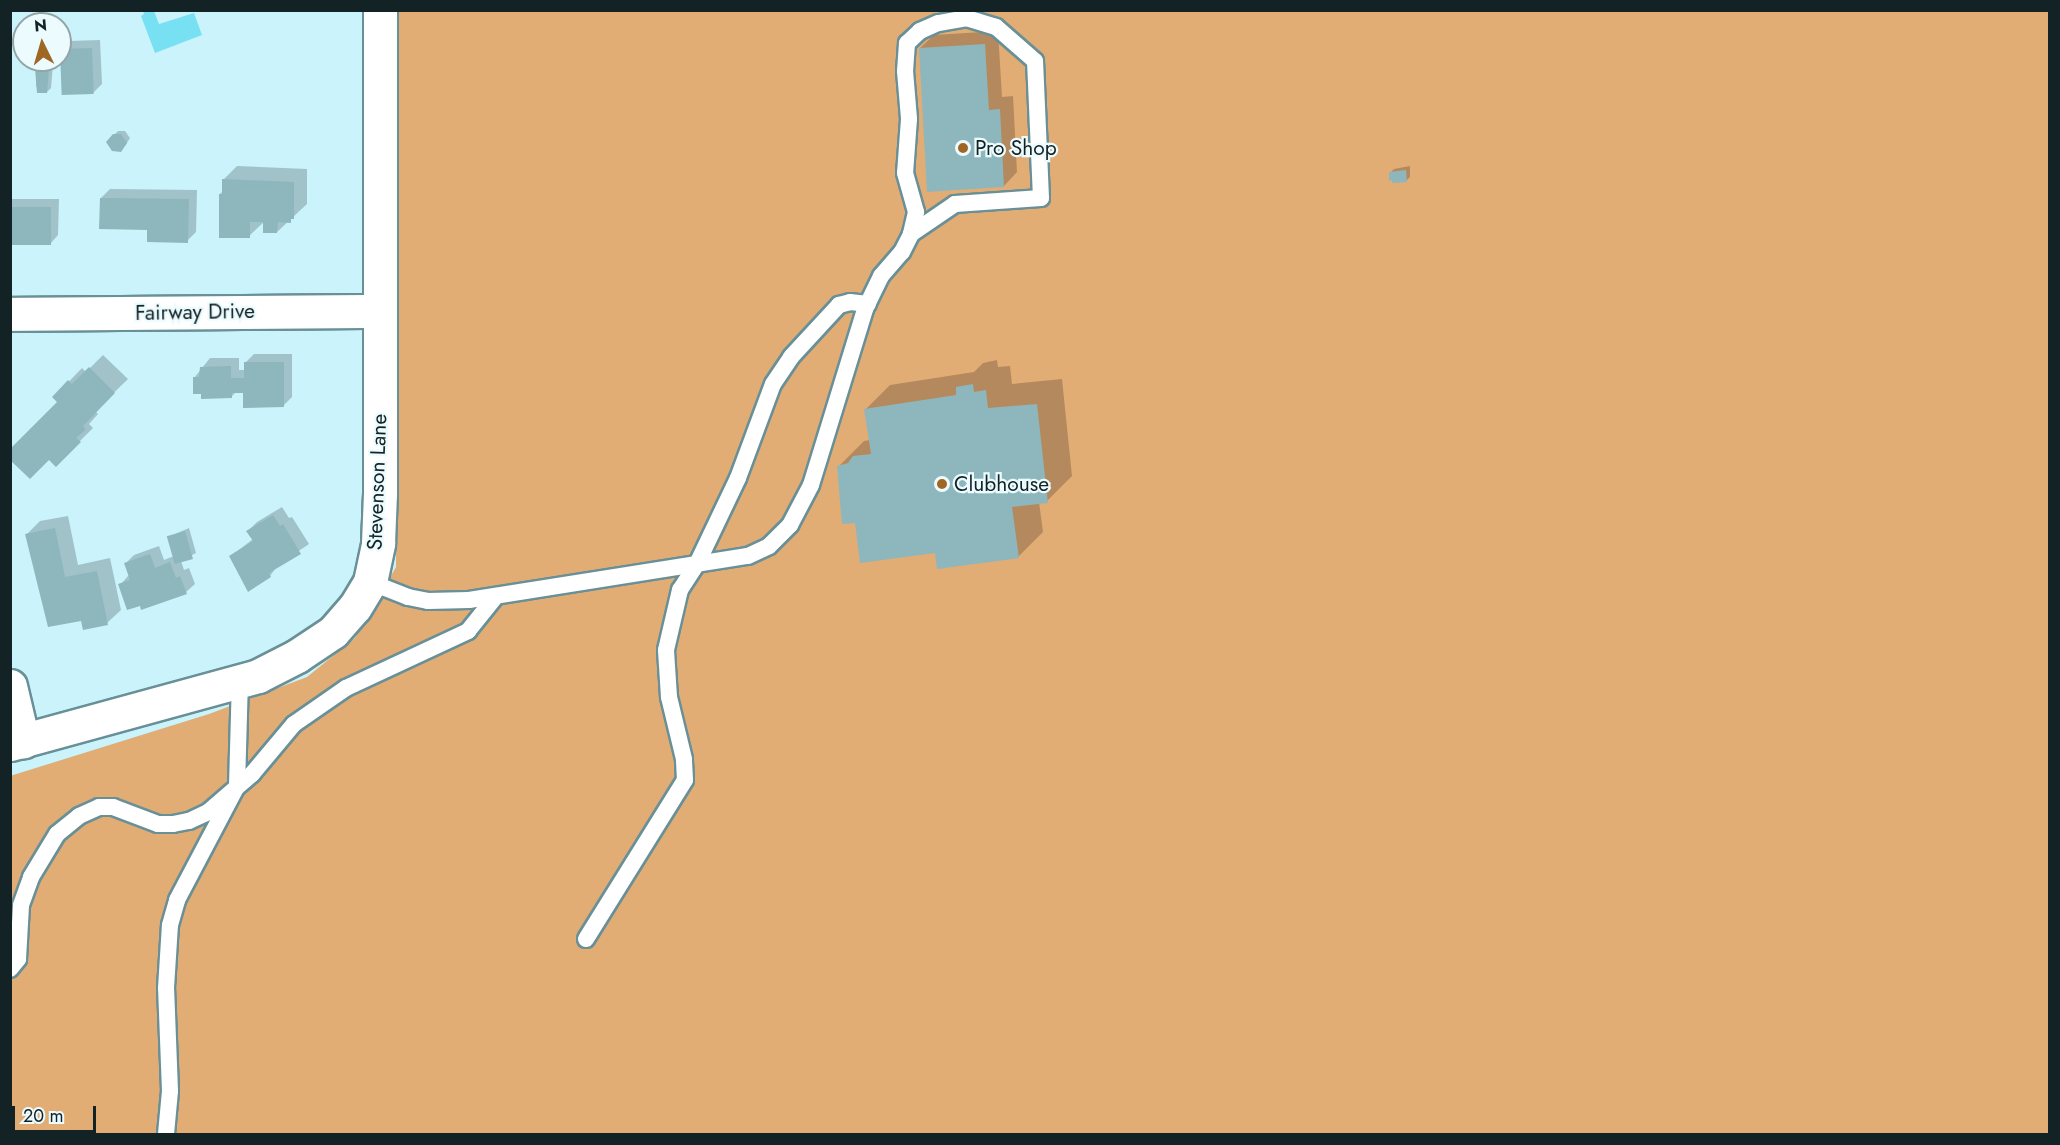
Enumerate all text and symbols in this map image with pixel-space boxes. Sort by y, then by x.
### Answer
north arrow [12,12,72,72]
text: N [33,14,48,38]
place label: Pro Shop [975,135,1057,161]
marker: Pro Shop [956,141,970,155]
street label: Fairway Drive [135,298,255,326]
street label: Stevenson Lane [362,413,392,551]
place label: Clubhouse [954,471,1049,497]
marker: Clubhouse [935,477,949,491]
scale bar [15,1094,99,1132]
text: 20 m [23,1103,63,1129]

